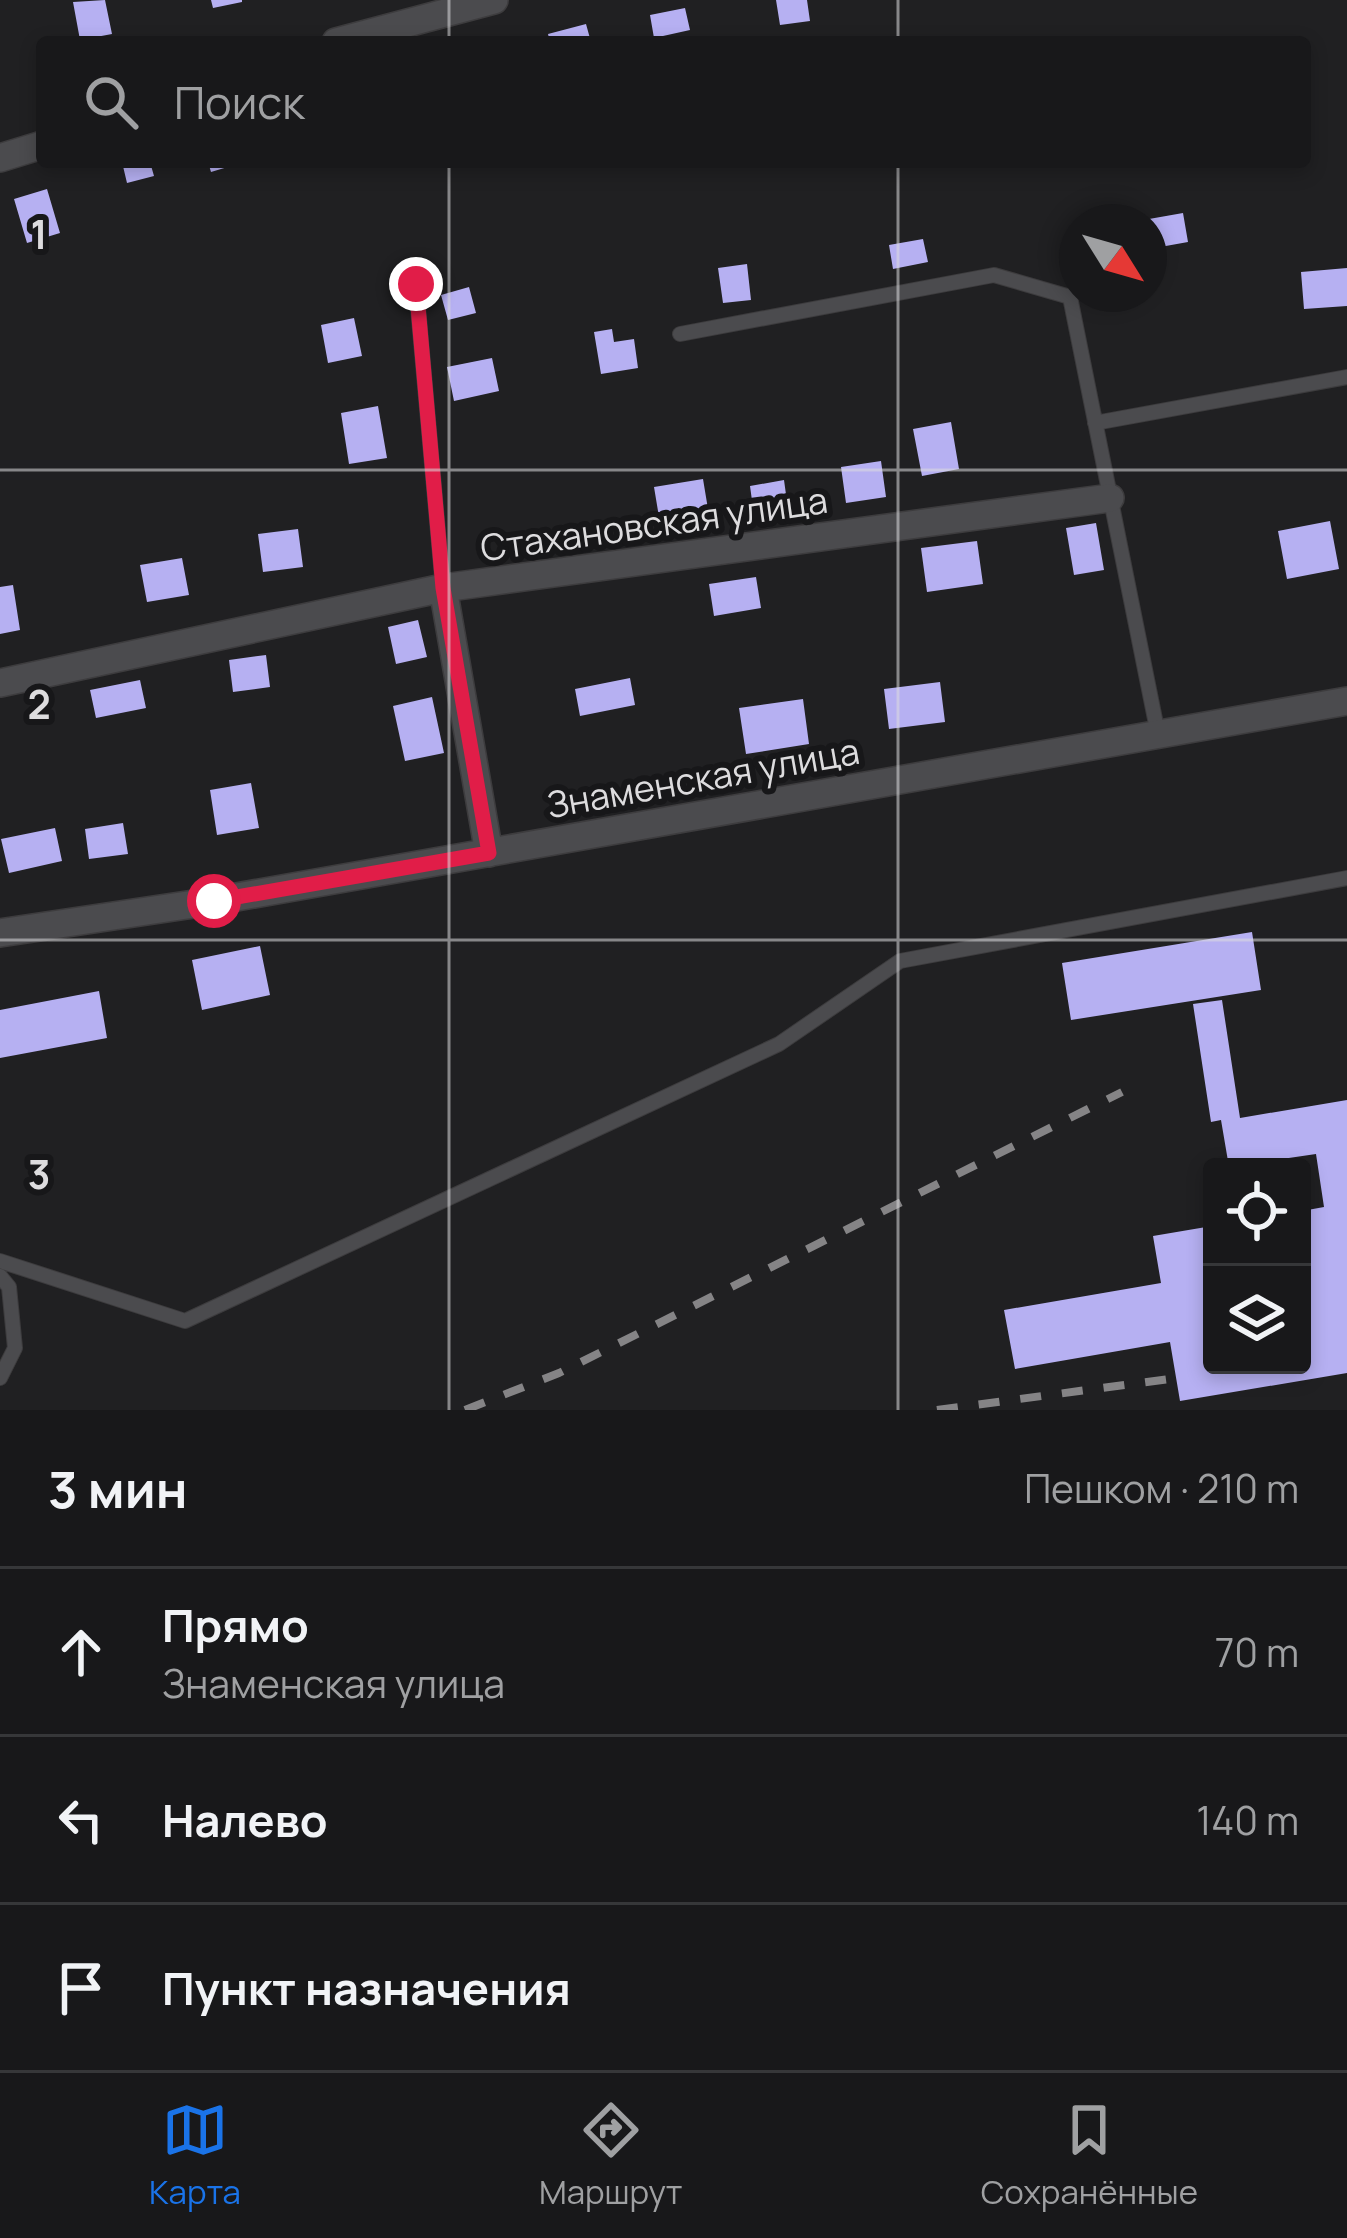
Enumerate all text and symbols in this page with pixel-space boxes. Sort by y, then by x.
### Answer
search box [36,36,1311,168]
icon: search [78,69,144,135]
text: Поиск [174,71,305,133]
north arrow [1059,204,1167,312]
text: 1 [30,207,48,261]
route end [389,257,443,311]
street label: Стахановская улица [477,475,831,572]
text: 2 [27,677,51,731]
street label: Знаменская улица [543,726,863,829]
route start [187,874,241,928]
text: 3 [28,1147,50,1201]
map controls [1203,1158,1311,1374]
button: locate [1203,1158,1311,1266]
button: layers [1203,1266,1311,1374]
text: 3 мин [48,1454,188,1523]
text: Пешком · 210 m [1024,1461,1299,1515]
text: Прямо [162,1594,309,1656]
icon: ahead [48,1619,114,1685]
text: 70 m [1215,1625,1299,1679]
text: Знаменская улица [162,1656,505,1710]
icon: left [48,1787,114,1853]
text: Налево [162,1789,328,1851]
text: 140 m [1196,1793,1299,1847]
icon: arrive [48,1955,114,2021]
text: Пункт назначения [162,1957,571,2019]
tab: Карта [149,2097,241,2214]
tab: Маршрут [539,2097,683,2214]
tab: Сохранённые [981,2097,1198,2214]

